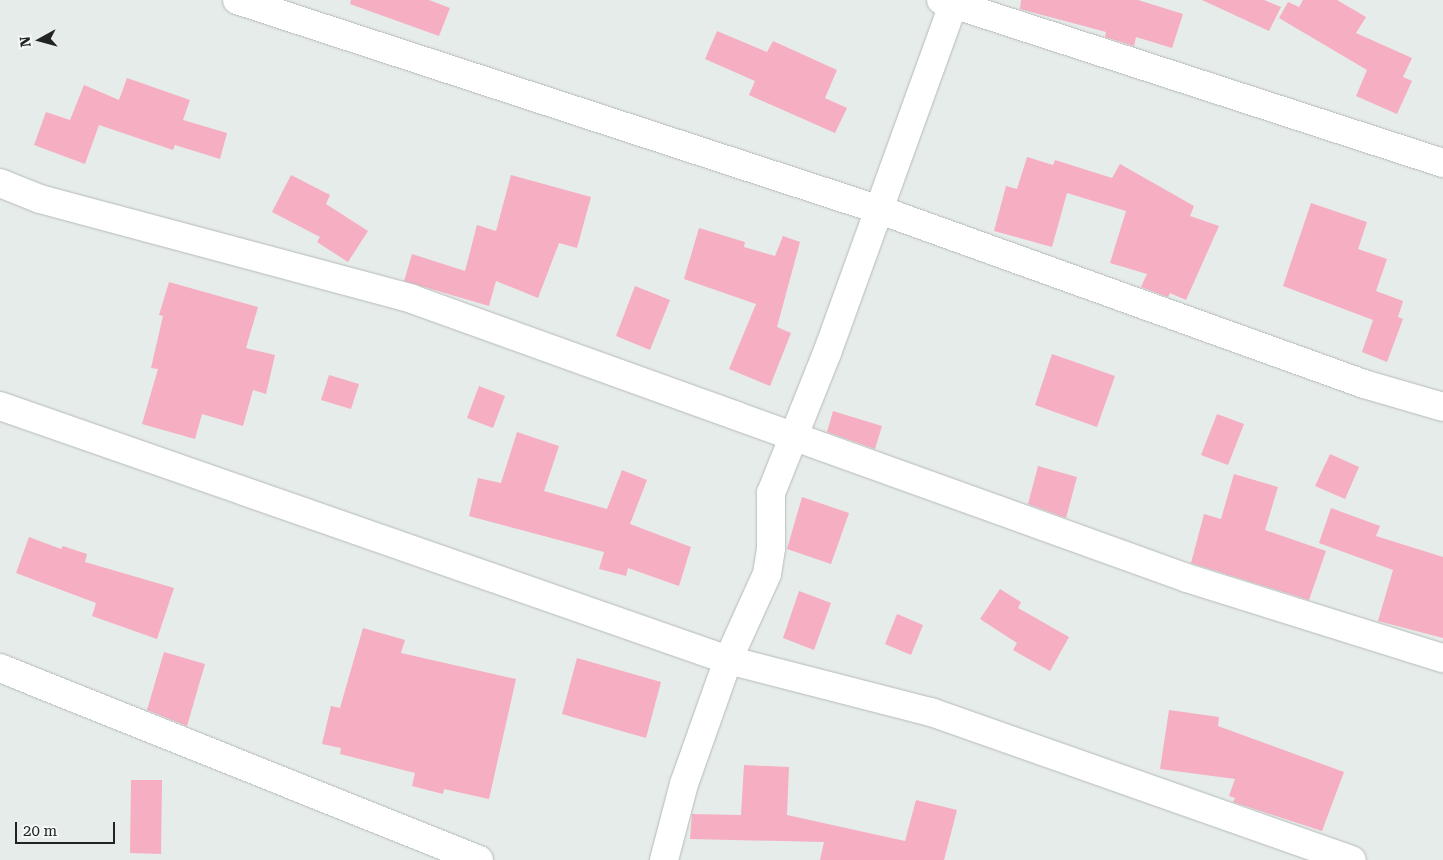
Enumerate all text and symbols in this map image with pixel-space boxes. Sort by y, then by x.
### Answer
north arrow [15,15,65,65]
text: N [17,36,34,48]
scale bar [18,812,118,844]
text: 20 m [23,822,57,840]

